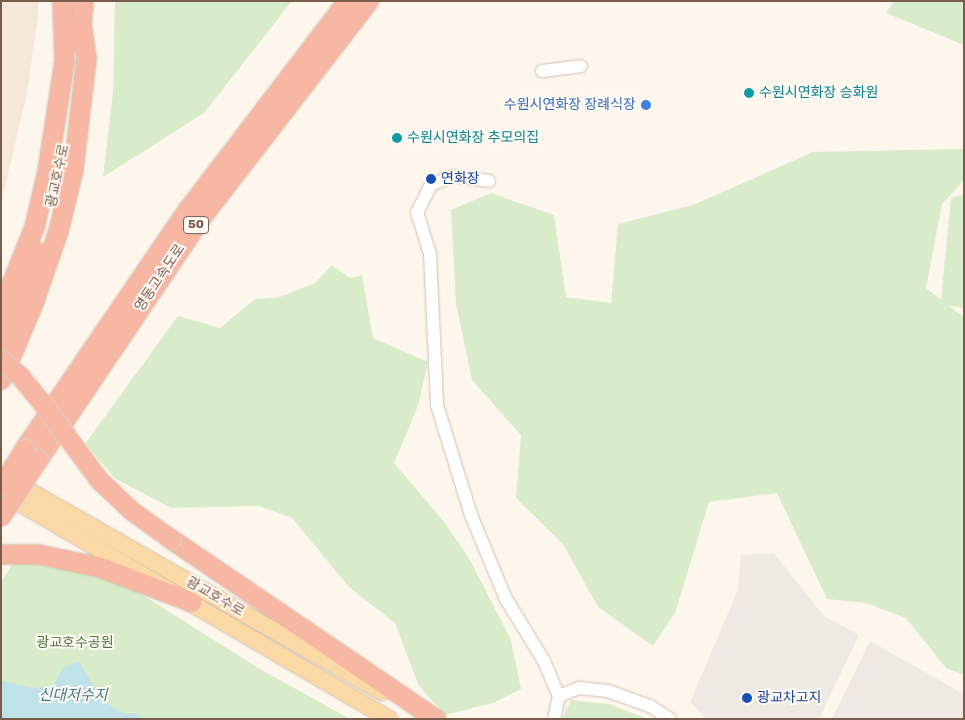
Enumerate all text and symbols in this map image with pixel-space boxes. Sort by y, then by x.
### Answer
place label: 수원시연화장 승화원 [759,85,878,101]
marker: 수원시연화장 승화원 [743,87,755,99]
place label: 수원시연화장 장례식장 [504,97,636,113]
marker: 수원시연화장 장례식장 [640,99,652,111]
place label: 수원시연화장 추모의집 [407,130,539,146]
marker: 수원시연화장 추모의집 [391,132,403,144]
street label: 광교호수로 [43,143,73,209]
place label: 연화장 [441,171,480,187]
marker: 연화장 [425,173,437,185]
road number: 50 [182,216,210,234]
street label: 영동고속도로 [131,241,189,315]
street label: 광교호수로 [183,574,247,620]
park label: 광교호수공원 [36,635,114,651]
water label: 신대저수지 [39,687,107,705]
place label: 광교차고지 [757,690,821,706]
marker: 광교차고지 [741,692,753,704]

